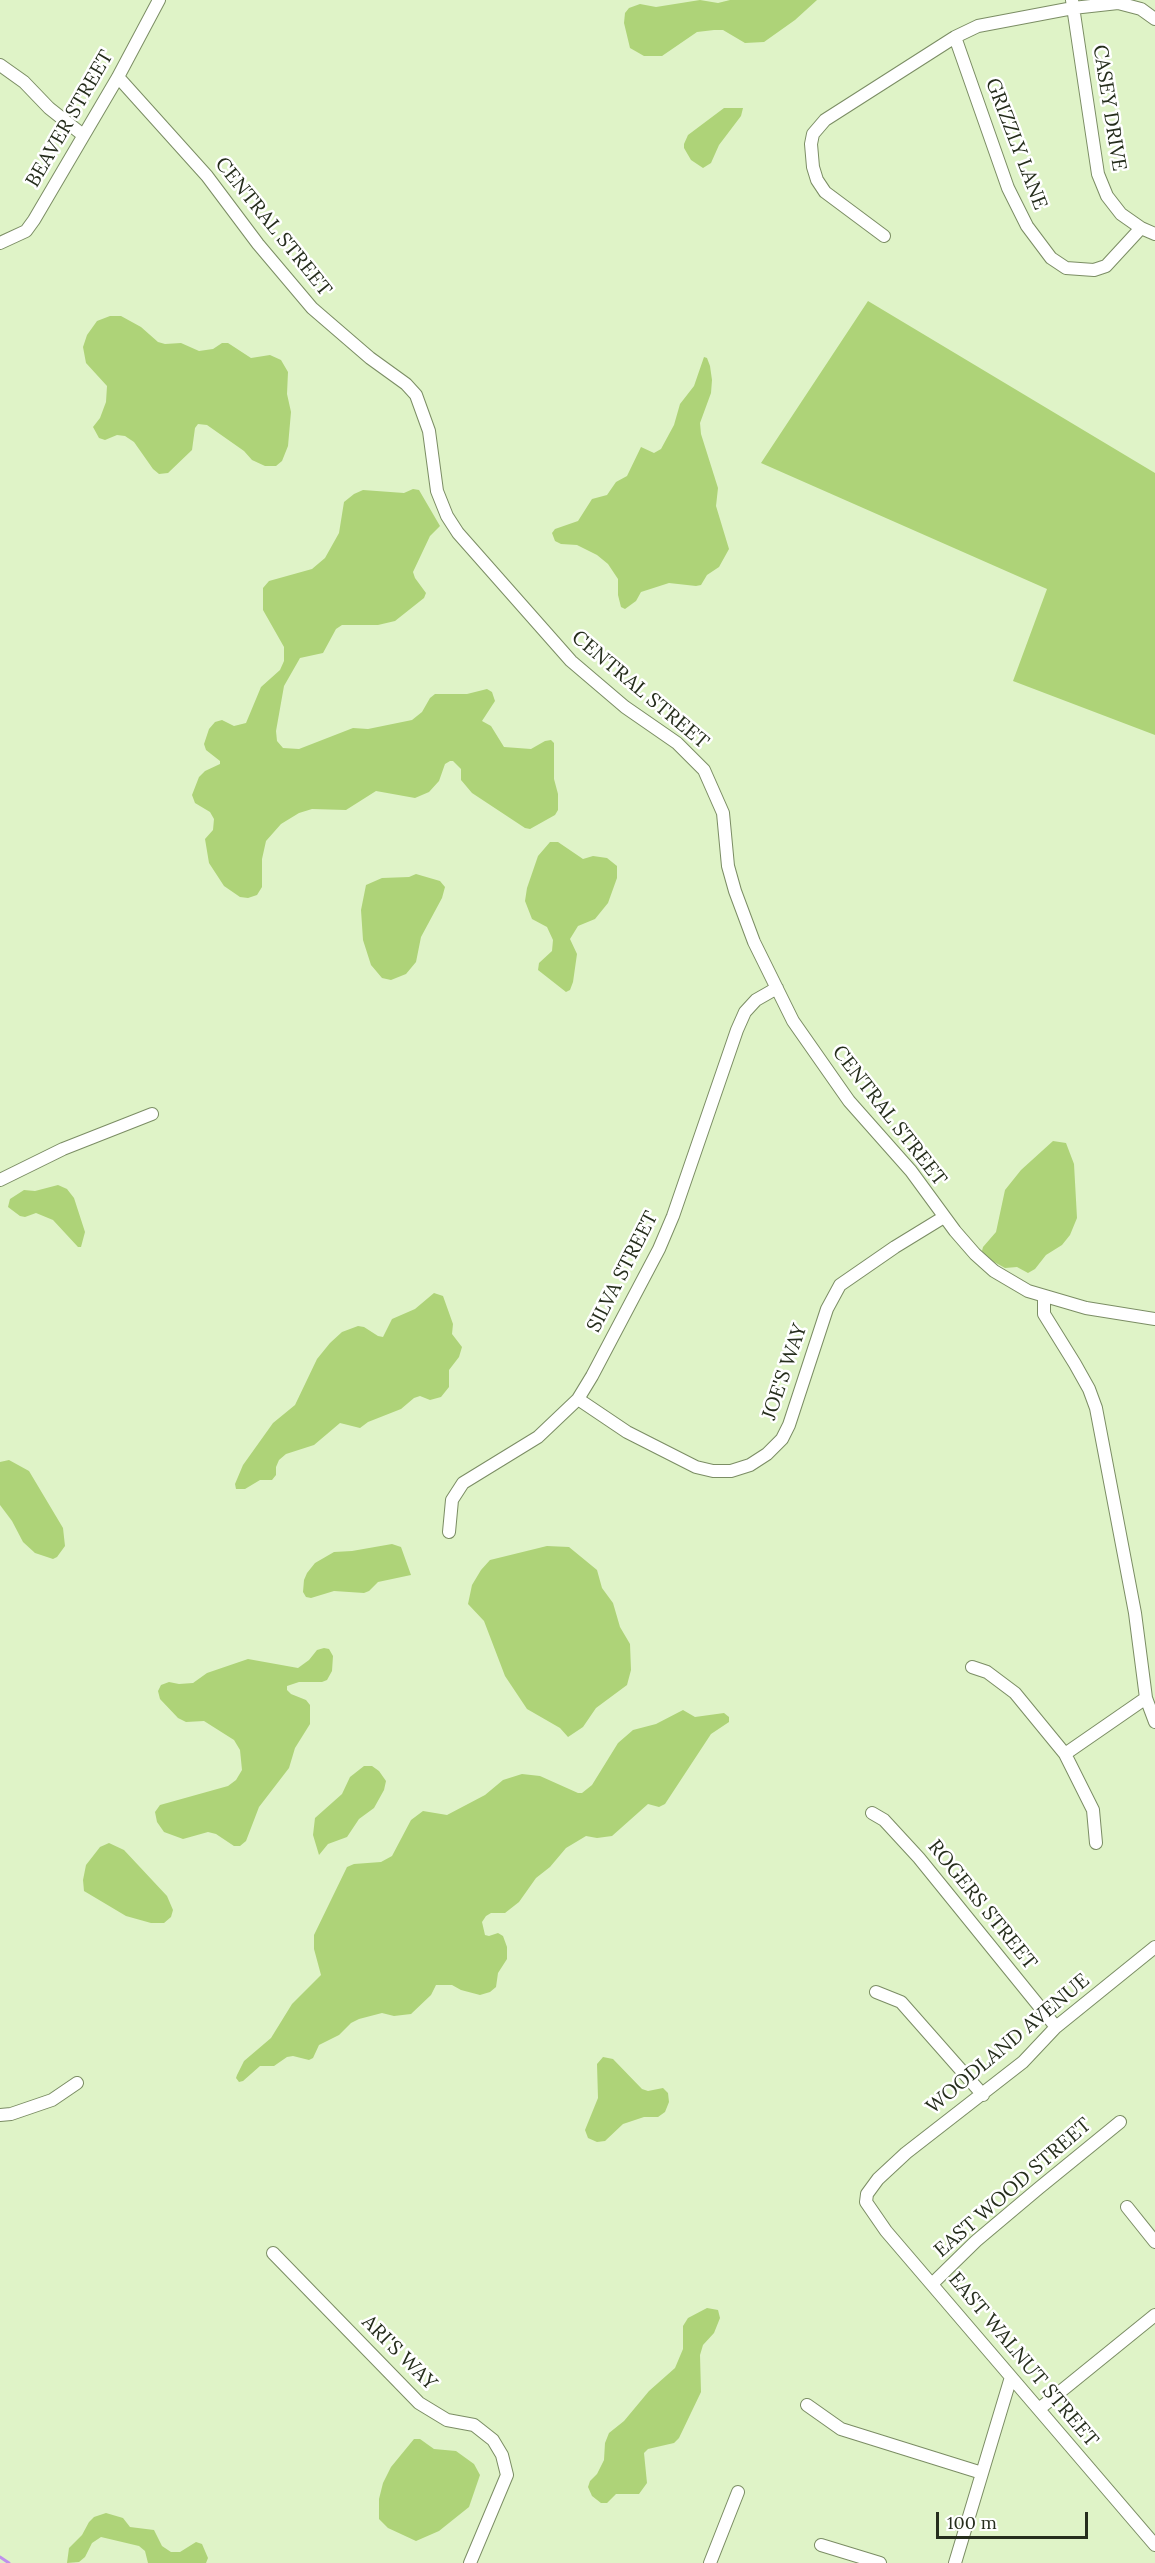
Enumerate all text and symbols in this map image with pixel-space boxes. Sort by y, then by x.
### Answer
street label: CASEY DRIVE [1087,43,1131,173]
street label: BEAVER STREET [21,46,119,192]
street label: GRIZZLY LANE [980,75,1052,213]
street label: CENTRAL STREET [210,153,336,301]
street label: CENTRAL STREET [567,626,713,754]
street label: CENTRAL STREET [827,1041,951,1191]
street label: SILVA STREET [582,1208,664,1336]
street label: JOE'S WAY [757,1321,813,1423]
street label: ROGERS STREET [922,1835,1042,1975]
street label: WOODLAND AVENUE [922,1969,1094,2119]
street label: EAST WOOD STREET [930,2113,1096,2263]
street label: EAST WALNUT STREET [943,2268,1103,2452]
street label: ARI'S WAY [357,2311,441,2395]
scale bar [939,2500,1090,2538]
text: 100 m [947,2511,997,2534]

